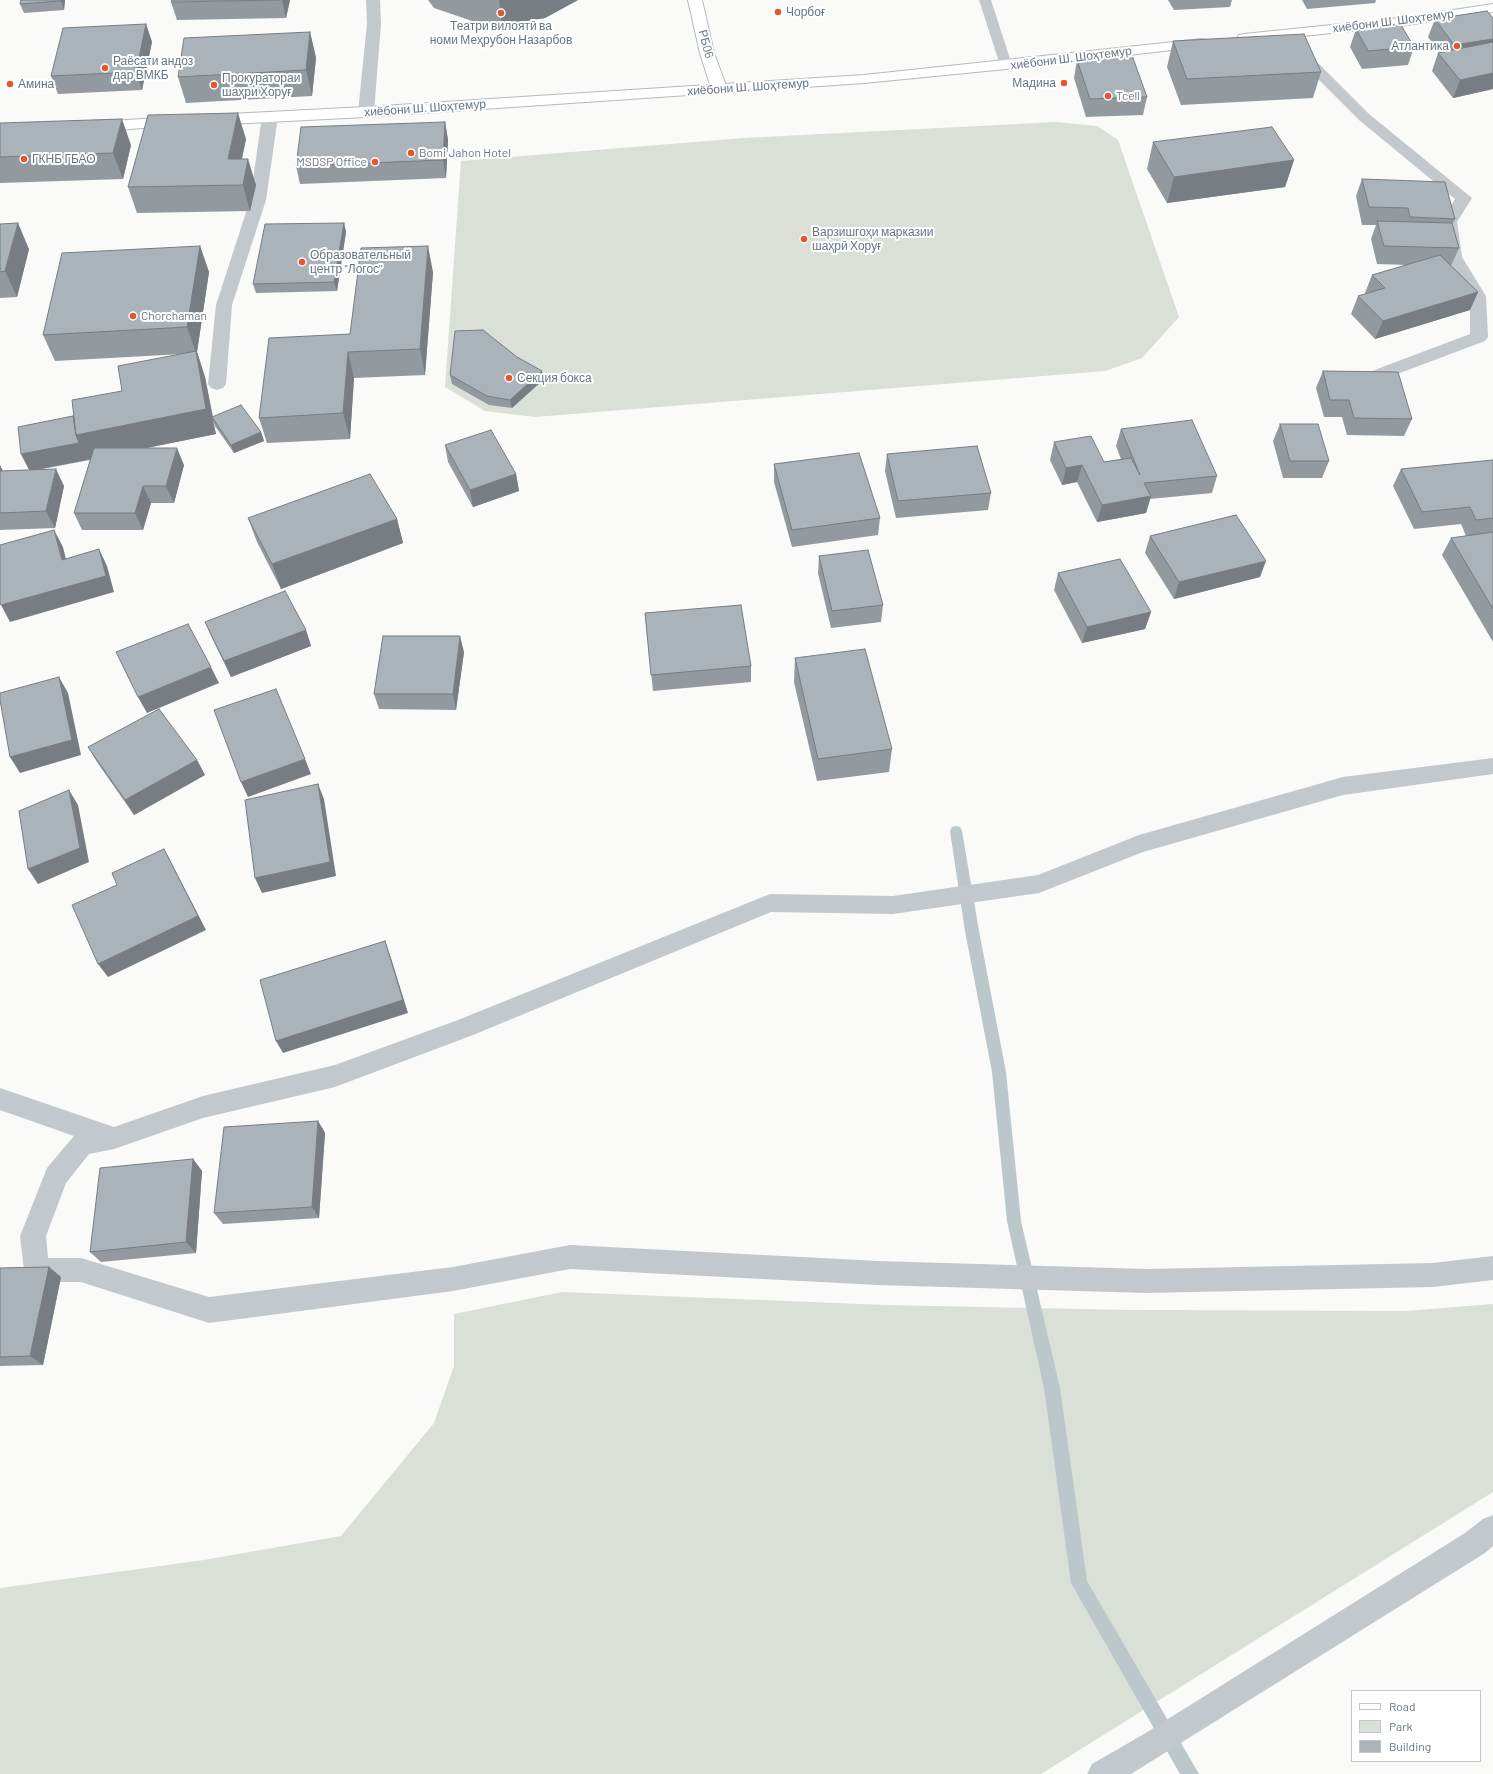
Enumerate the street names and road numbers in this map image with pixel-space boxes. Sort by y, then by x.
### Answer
street label: хиёбони Ш. Шоҳтемур [1332,6,1454,36]
street label: РБ06 [695,28,717,60]
street label: хиёбони Ш. Шоҳтемур [1010,43,1132,73]
street label: хиёбони Ш. Шоҳтемур [687,76,809,98]
street label: хиёбони Ш. Шоҳтемур [364,97,486,119]

